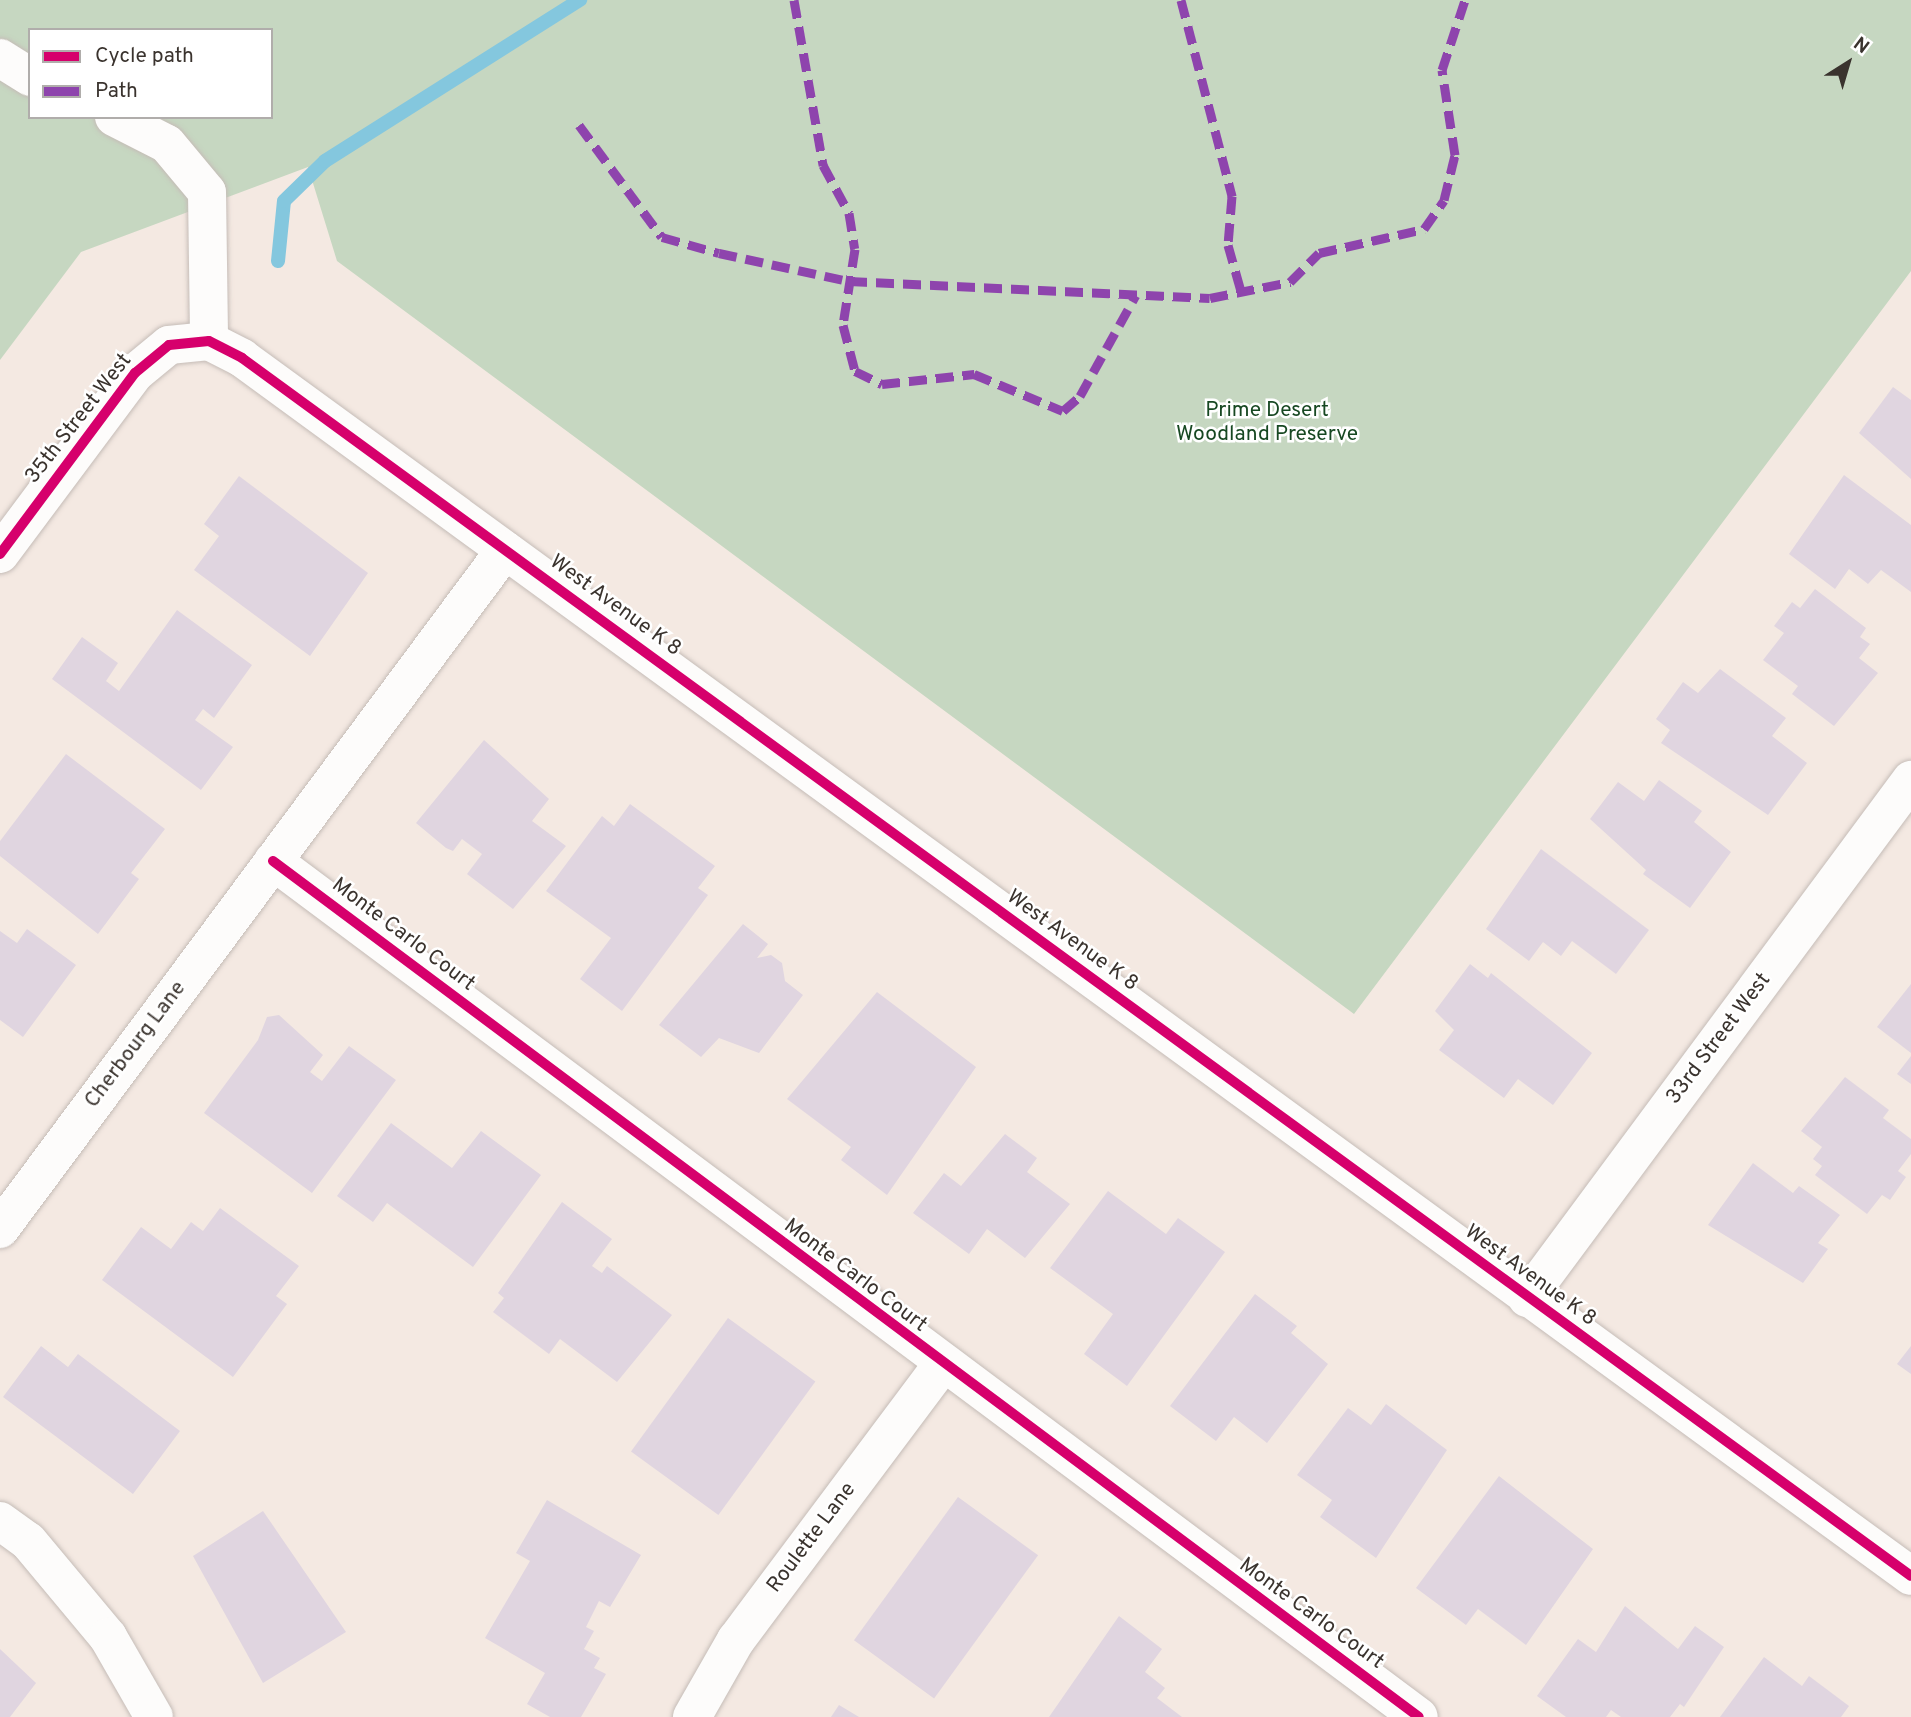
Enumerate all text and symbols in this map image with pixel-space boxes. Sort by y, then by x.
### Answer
legend [28,28,273,119]
north arrow [1813,28,1883,98]
text: N [1848,33,1873,60]
text: Cycle path [95,43,194,70]
text: Path [95,78,138,105]
street label: 35th Street West [20,349,138,489]
park label: Prime Desert Woodland Preserve [1176,398,1358,448]
street label: West Avenue K 8 [544,549,686,663]
street label: Monte Carlo Court [326,873,480,997]
street label: West Avenue K 8 [1001,884,1143,998]
street label: 33rd Street West [1661,968,1777,1110]
street label: Cherbourg Lane [80,977,192,1113]
street label: Monte Carlo Court [778,1214,932,1338]
street label: West Avenue K 8 [1459,1219,1601,1333]
street label: Roulette Lane [762,1478,862,1598]
street label: Monte Carlo Court [1234,1553,1388,1675]

